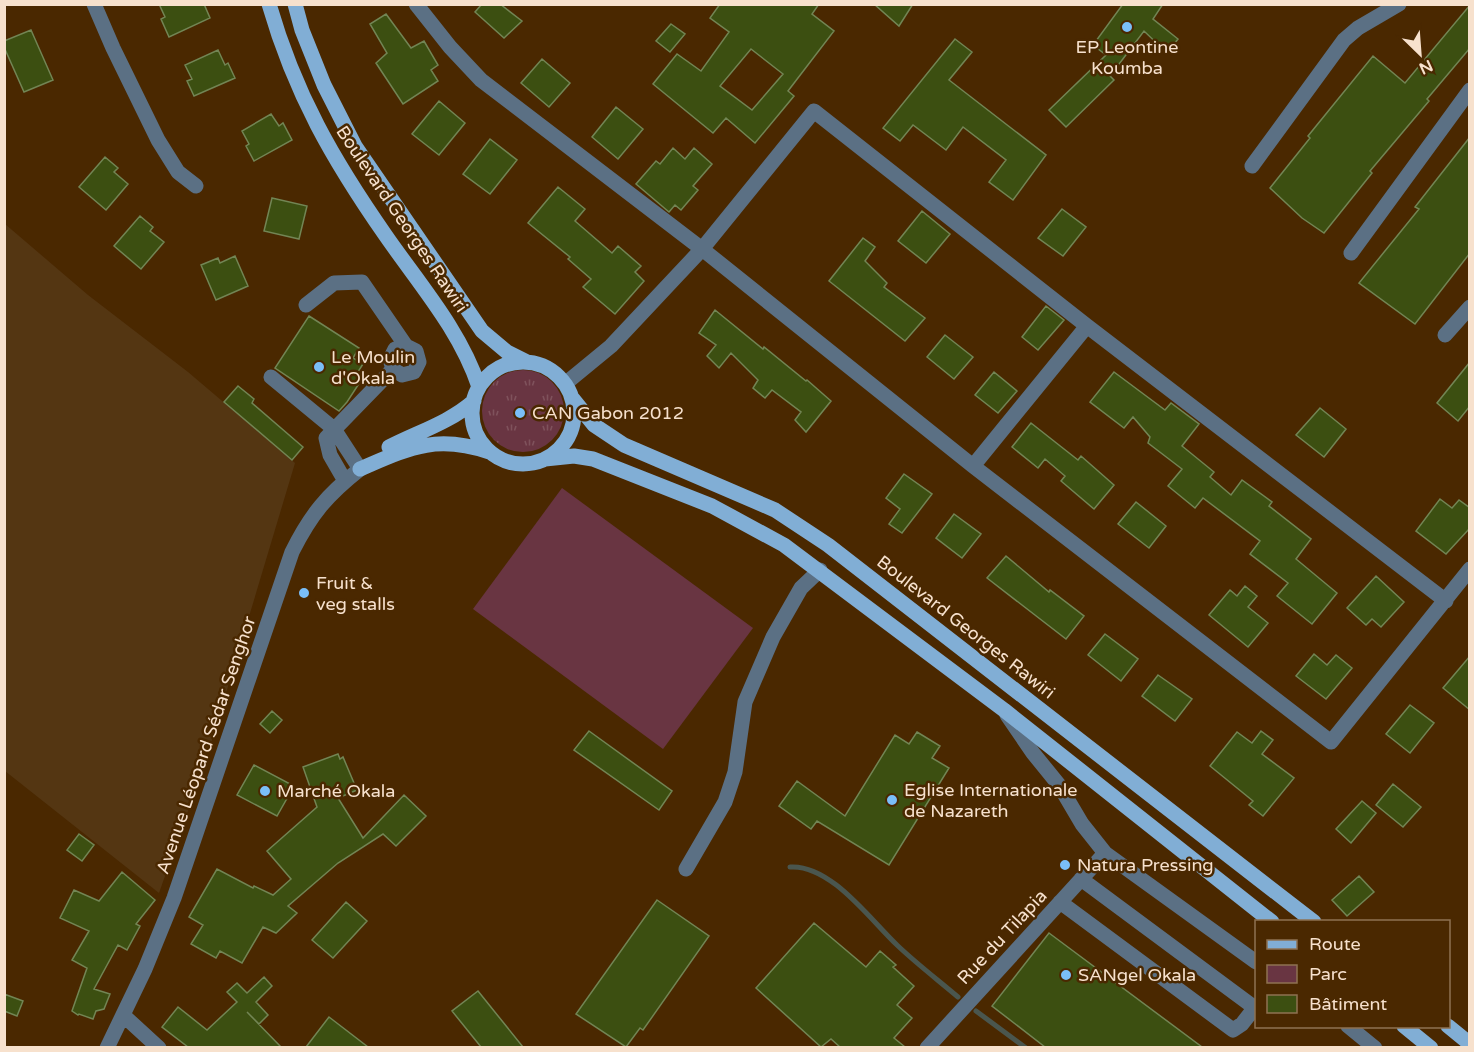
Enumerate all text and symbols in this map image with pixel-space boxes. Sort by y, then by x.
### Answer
marker: EP Leontine Koumba [1120,20,1134,34]
north arrow [1390,24,1450,84]
place label: EP Leontine Koumba [1075,36,1179,79]
text: N [1416,55,1436,78]
street label: Boulevard Georges Rawiri [331,122,473,316]
place label: Le Moulin d'Okala [331,346,415,389]
marker: Le Moulin d'Okala [312,360,326,374]
place label: CAN Gabon 2012 [532,402,684,424]
marker: CAN Gabon 2012 [513,406,527,420]
street label: Boulevard Georges Rawiri [872,551,1060,703]
place label: Fruit & veg stalls [316,572,395,615]
marker: Fruit & veg stalls [297,586,311,600]
street label: Avenue Léopard Sédar Senghor [151,613,261,877]
place label: Eglise Internationale de Nazareth [904,779,1078,822]
place label: Marché Okala [277,780,395,802]
marker: Marché Okala [258,784,272,798]
marker: Eglise Internationale de Nazareth [885,793,899,807]
place label: Natura Pressing [1077,854,1214,876]
marker: Natura Pressing [1058,858,1072,872]
street label: Rue du Tilapia [953,885,1051,989]
legend [1255,920,1450,1028]
text: Route [1309,933,1361,955]
text: Parc [1309,963,1347,985]
place label: SANgel Okala [1078,964,1196,986]
marker: SANgel Okala [1059,968,1073,982]
text: Bâtiment [1309,993,1387,1015]

